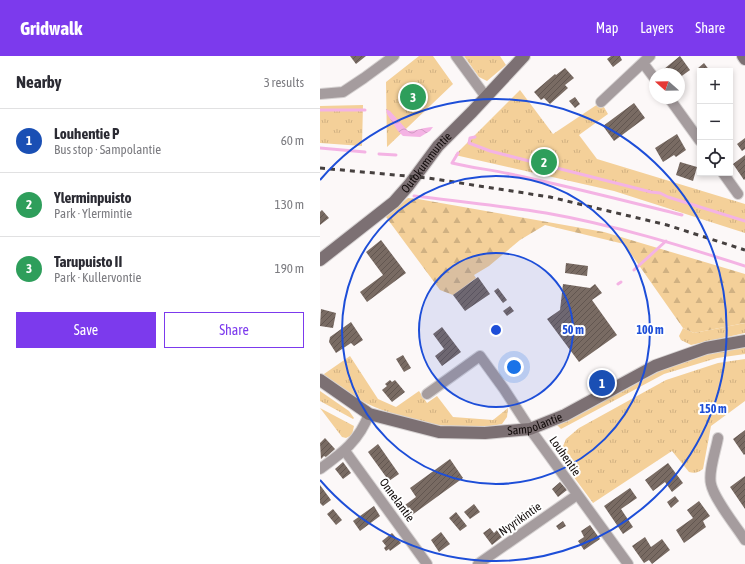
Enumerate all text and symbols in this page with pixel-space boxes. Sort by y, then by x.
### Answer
text: Gridwalk [20,17,82,39]
text: Map [596,20,618,36]
text: Layers [640,20,673,36]
text: Share [695,20,725,36]
north arrow [649,68,685,104]
map controls [697,68,733,176]
button: + [697,68,733,104]
text: Nearby [16,72,62,92]
text: 3 results [264,75,304,90]
pin: 3 [400,82,426,112]
button: − [697,104,733,140]
text: Louhentie P [54,125,119,142]
street label: Outokummuntie [398,129,455,196]
text: 1 [26,133,32,148]
text: 60 m [281,133,304,148]
button: locate [697,140,733,176]
text: Bus stop · Sampolantie [54,142,161,157]
pin: 2 [531,147,557,177]
text: Ylerminpuisto [54,189,132,206]
text: 2 [26,197,32,212]
text: 130 m [275,197,304,212]
text: Park · Ylermintie [54,206,132,221]
text: Tarupuisto II [54,253,122,270]
text: 3 [26,261,32,276]
text: 190 m [275,261,304,276]
text: Park · Kullervontie [54,270,141,285]
button: Save [16,312,156,348]
button: Share [164,312,304,348]
centre of rings [489,323,503,337]
text: 50 m [562,323,584,337]
text: 100 m [636,323,664,337]
your location [504,357,524,377]
pin: 1 [589,368,615,398]
text: 150 m [699,402,727,416]
street label: Sampolantie [507,410,564,438]
street label: Louhentie [546,434,584,478]
street label: Onnelantie [377,476,417,524]
street label: Nyyrikintie [496,499,544,539]

